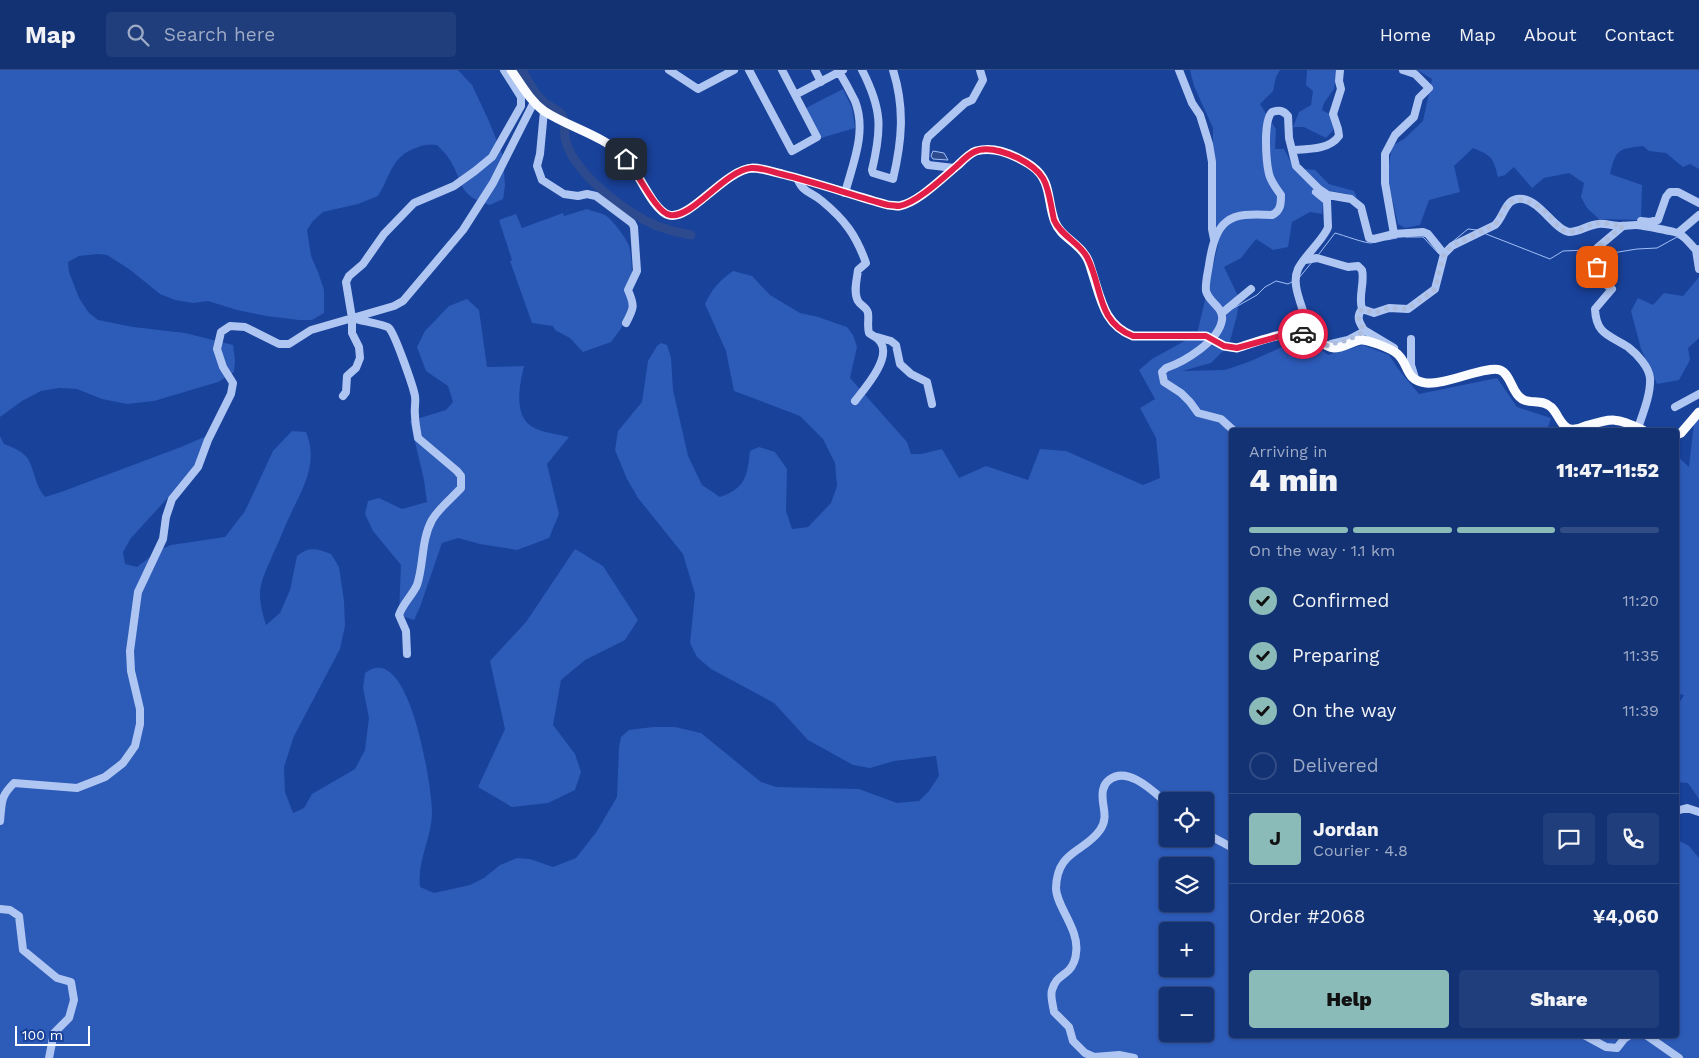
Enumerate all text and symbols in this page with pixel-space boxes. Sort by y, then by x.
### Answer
search box [106,12,456,57]
text: Map [25,21,76,49]
icon: search [124,21,152,49]
text: Search here [164,23,275,46]
text: Home [1380,24,1431,45]
text: Map [1459,24,1496,45]
text: About [1524,24,1576,45]
text: Contact [1604,24,1674,45]
pin [605,138,647,180]
icon: home [612,145,640,173]
pin [1576,246,1618,288]
icon: bag [1583,253,1611,281]
courier [1278,309,1328,359]
icon: car [1289,320,1317,348]
text: Arriving in [1249,442,1327,461]
text: 11:47–11:52 [1556,459,1659,482]
text: 4 min [1249,461,1338,499]
text: On the way · 1.1 km [1249,541,1395,560]
icon: check [1249,587,1277,615]
text: Confirmed [1292,589,1389,612]
text: 11:20 [1623,591,1659,610]
icon: check [1249,642,1277,670]
text: Preparing [1292,644,1379,667]
text: 11:35 [1623,646,1659,665]
icon: check [1249,697,1277,725]
text: On the way [1292,699,1396,722]
text: 11:39 [1623,701,1659,720]
text: Delivered [1292,754,1379,777]
map controls [1159,792,1214,1042]
button: locate [1159,792,1214,847]
button: chat [1543,813,1595,865]
button: phone [1607,813,1659,865]
text: Jordan [1313,818,1379,841]
text: J [1269,827,1281,850]
text: Courier · 4.8 [1313,841,1408,860]
button: layers [1159,857,1214,912]
text: Order #2068 [1249,905,1366,928]
text: ¥4,060 [1593,905,1659,928]
button: + [1159,922,1214,977]
button: Help [1249,970,1449,1028]
button: Share [1459,970,1659,1028]
button: − [1159,987,1214,1042]
scale bar [15,1023,90,1046]
text: 100 m [22,1027,63,1043]

